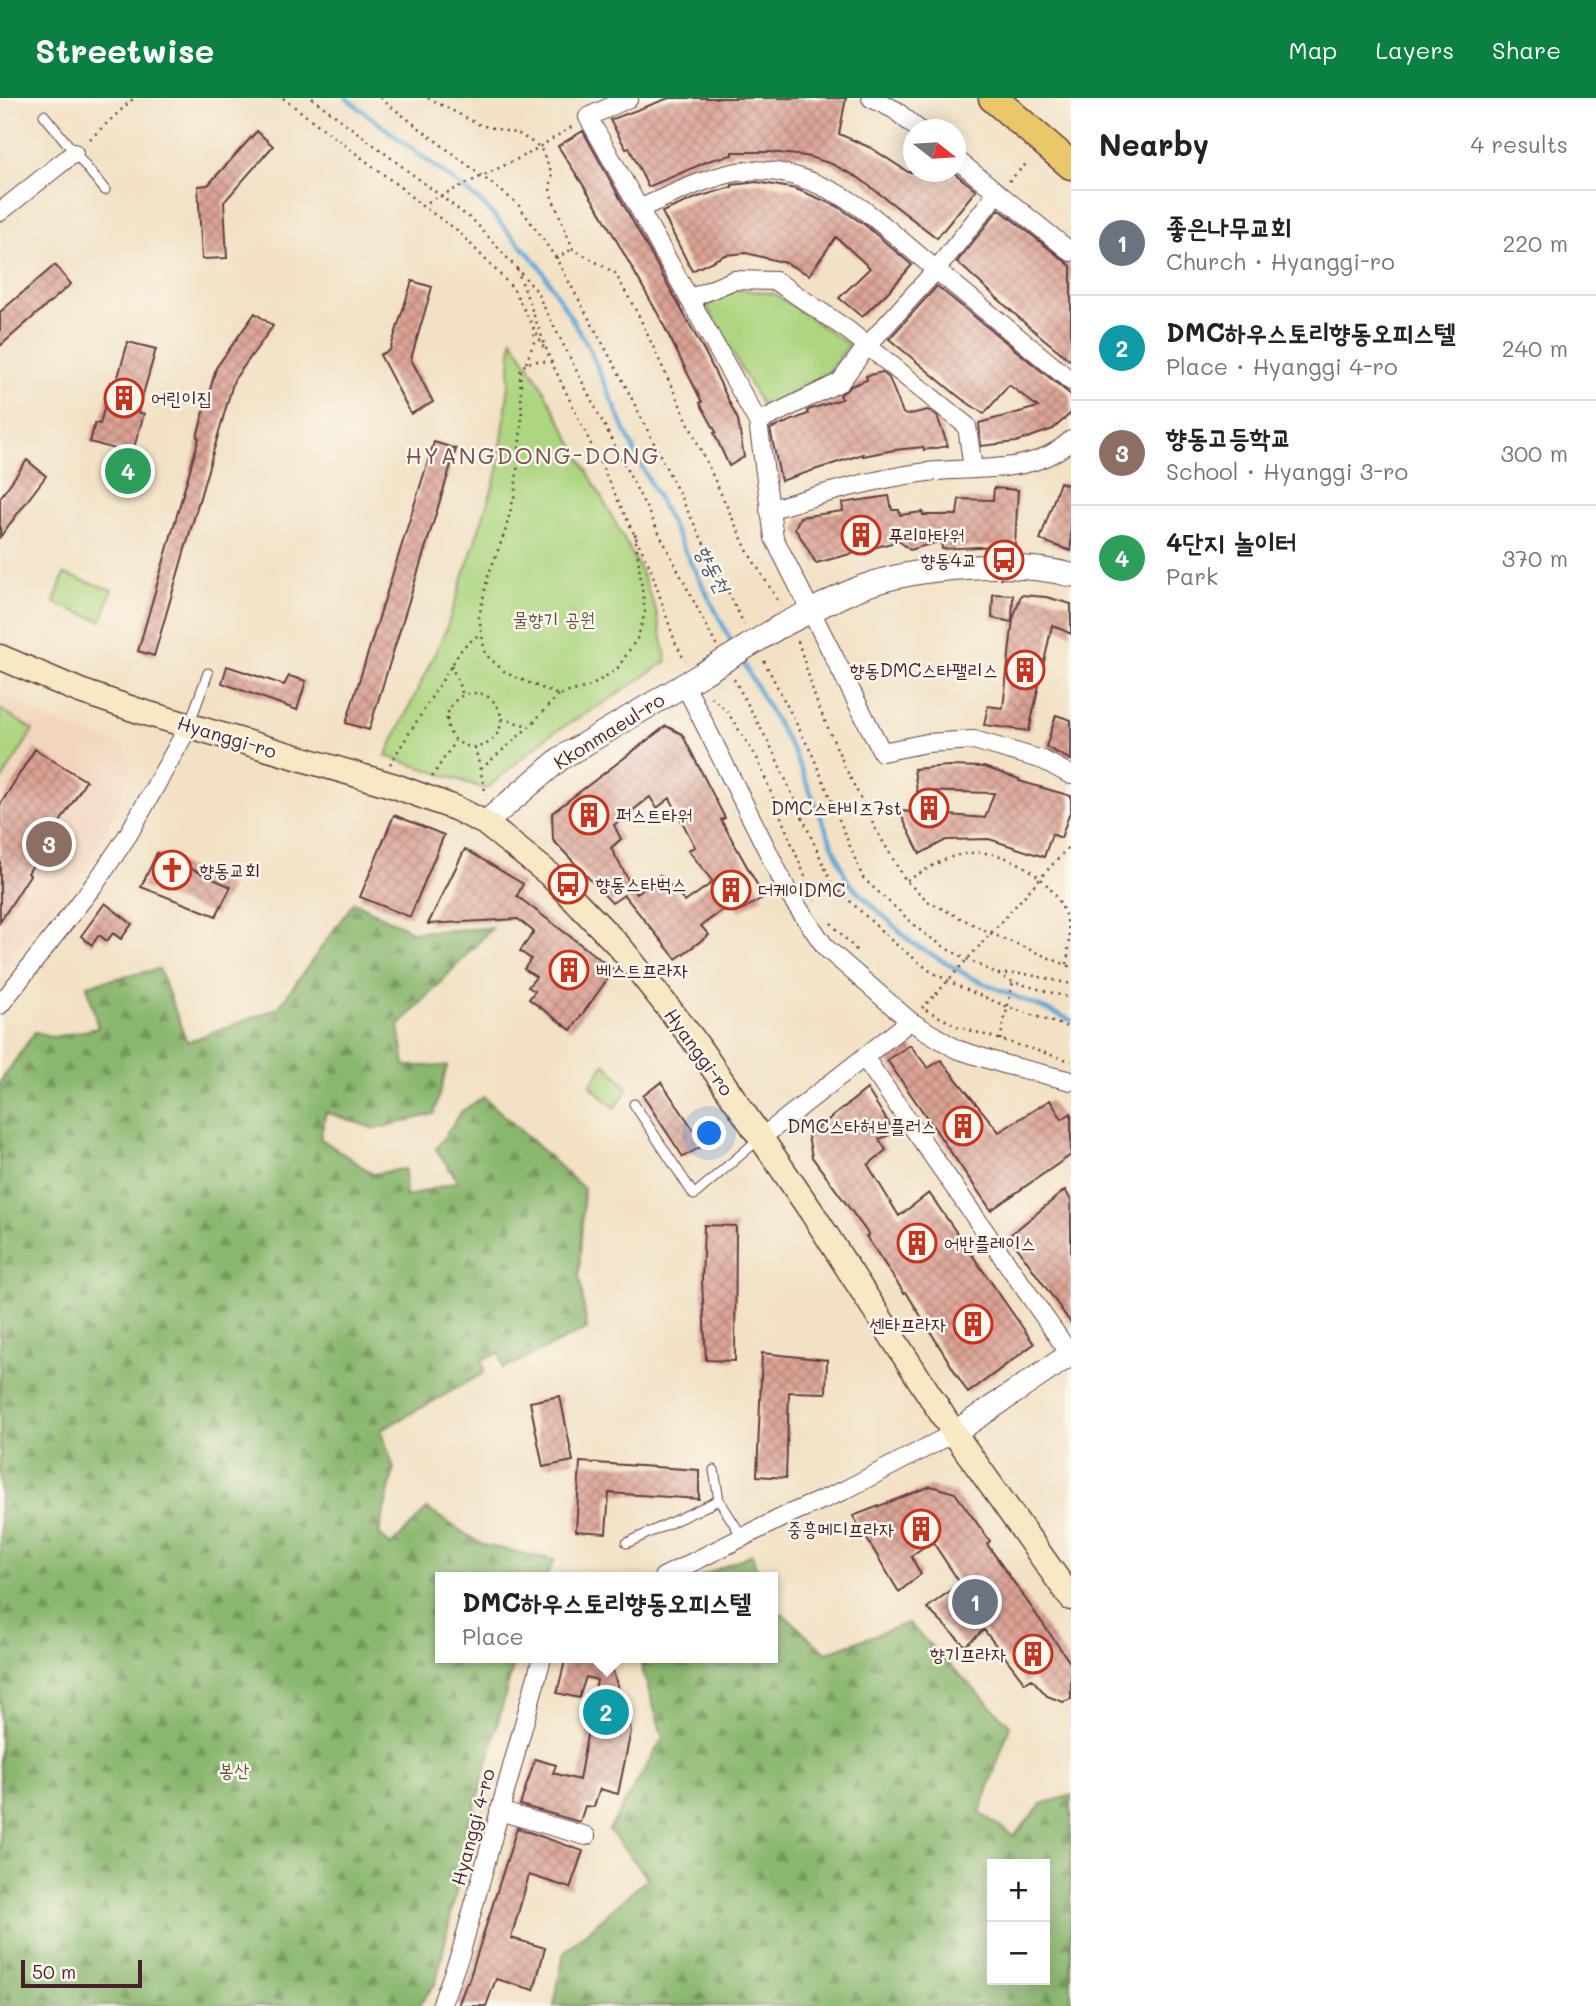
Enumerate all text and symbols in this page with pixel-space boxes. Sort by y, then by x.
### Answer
text: Streetwise [35,28,214,71]
text: Map [1289,34,1337,65]
text: Layers [1375,34,1454,65]
text: Share [1492,34,1561,65]
north arrow [903,119,966,182]
text: Nearby [1099,124,1209,164]
text: 4 results [1471,129,1568,159]
text: 좋은나무교회 [1166,210,1292,244]
text: 1 [1117,228,1127,258]
text: 220 m [1502,228,1568,258]
text: Church · Hyanggi-ro [1166,246,1395,276]
text: DMC하우스토리향동오피스텔 [1166,315,1455,349]
text: 2 [1116,333,1128,363]
text: 240 m [1502,333,1568,363]
text: Place · Hyanggi 4-ro [1166,351,1398,381]
building icon: 어린이집 [103,377,145,419]
place label: 어린이집 [151,385,212,410]
text: 향동고등학교 [1166,420,1292,454]
text: 3 [1115,438,1129,468]
text: 300 m [1500,438,1568,468]
district label: HYANGDONG-DONG [405,440,661,470]
pin: 4 [105,445,151,497]
text: School · Hyanggi 3-ro [1166,456,1408,486]
building icon: 푸리마타워 [840,514,882,556]
place label: 푸리마타워 [888,522,964,547]
text: 4단지 놀이터 [1166,525,1296,559]
bus stop icon: 향동4교 [983,539,1025,581]
water label: 향동천 [690,540,738,599]
text: 4 [1115,543,1129,573]
text: 370 m [1502,543,1568,573]
place label: 향동4교 [920,547,977,572]
text: Park [1166,561,1218,591]
park label: 물향기 공원 [513,606,595,631]
building icon: 향동DMC스타팰리스 [1004,649,1046,691]
place label: 향동DMC스타팰리스 [849,657,998,682]
street label: Kkonmaeul-ro [549,687,669,775]
street label: Hyanggi-ro [174,710,280,763]
building icon: DMC스타비즈7st [908,787,950,829]
building icon: 퍼스트타워 [568,794,610,836]
place label: DMC스타비즈7st [771,795,902,820]
place label: 퍼스트타워 [616,802,692,827]
pin: 3 [26,818,72,870]
church icon: 향동교회 [151,849,193,891]
place label: 향동교회 [199,857,260,882]
bus stop icon: 향동스타벅스 [547,863,589,905]
building icon: 더케이DMC [710,869,752,911]
place label: 향동스타벅스 [595,871,687,896]
place label: 더케이DMC [758,877,846,902]
building icon: 베스트프라자 [548,949,590,991]
place label: 베스트프라자 [596,957,688,982]
street label: Hyanggi-ro [659,1003,740,1101]
building icon: DMC스타허브플러스 [942,1105,984,1147]
place label: DMC스타허브플러스 [787,1113,936,1138]
your location [692,1116,726,1150]
building icon: 어반플레이스 [896,1222,938,1264]
place label: 어반플레이스 [944,1230,1036,1255]
building icon: 센타프라자 [952,1303,994,1345]
place label: 센타프라자 [870,1311,946,1336]
building icon: 중흥메디프라자 [900,1508,942,1550]
place label: 중흥메디프라자 [787,1516,894,1541]
popup [435,1572,778,1663]
pin: 1 [952,1576,998,1628]
text: DMC하우스토리향동오피스텔 [462,1585,751,1619]
text: Place [462,1621,524,1651]
building icon: 향기프라자 [1012,1633,1054,1675]
place label: 향기프라자 [930,1641,1006,1666]
pin: 2 [583,1686,629,1738]
park label: 봉산 [219,1757,249,1782]
street label: Hyanggi 4-ro [445,1766,500,1888]
map controls [987,1859,1050,1985]
button: + [987,1859,1050,1922]
button: − [987,1922,1050,1985]
scale bar [21,1957,142,1989]
text: 50 m [32,1959,76,1984]

